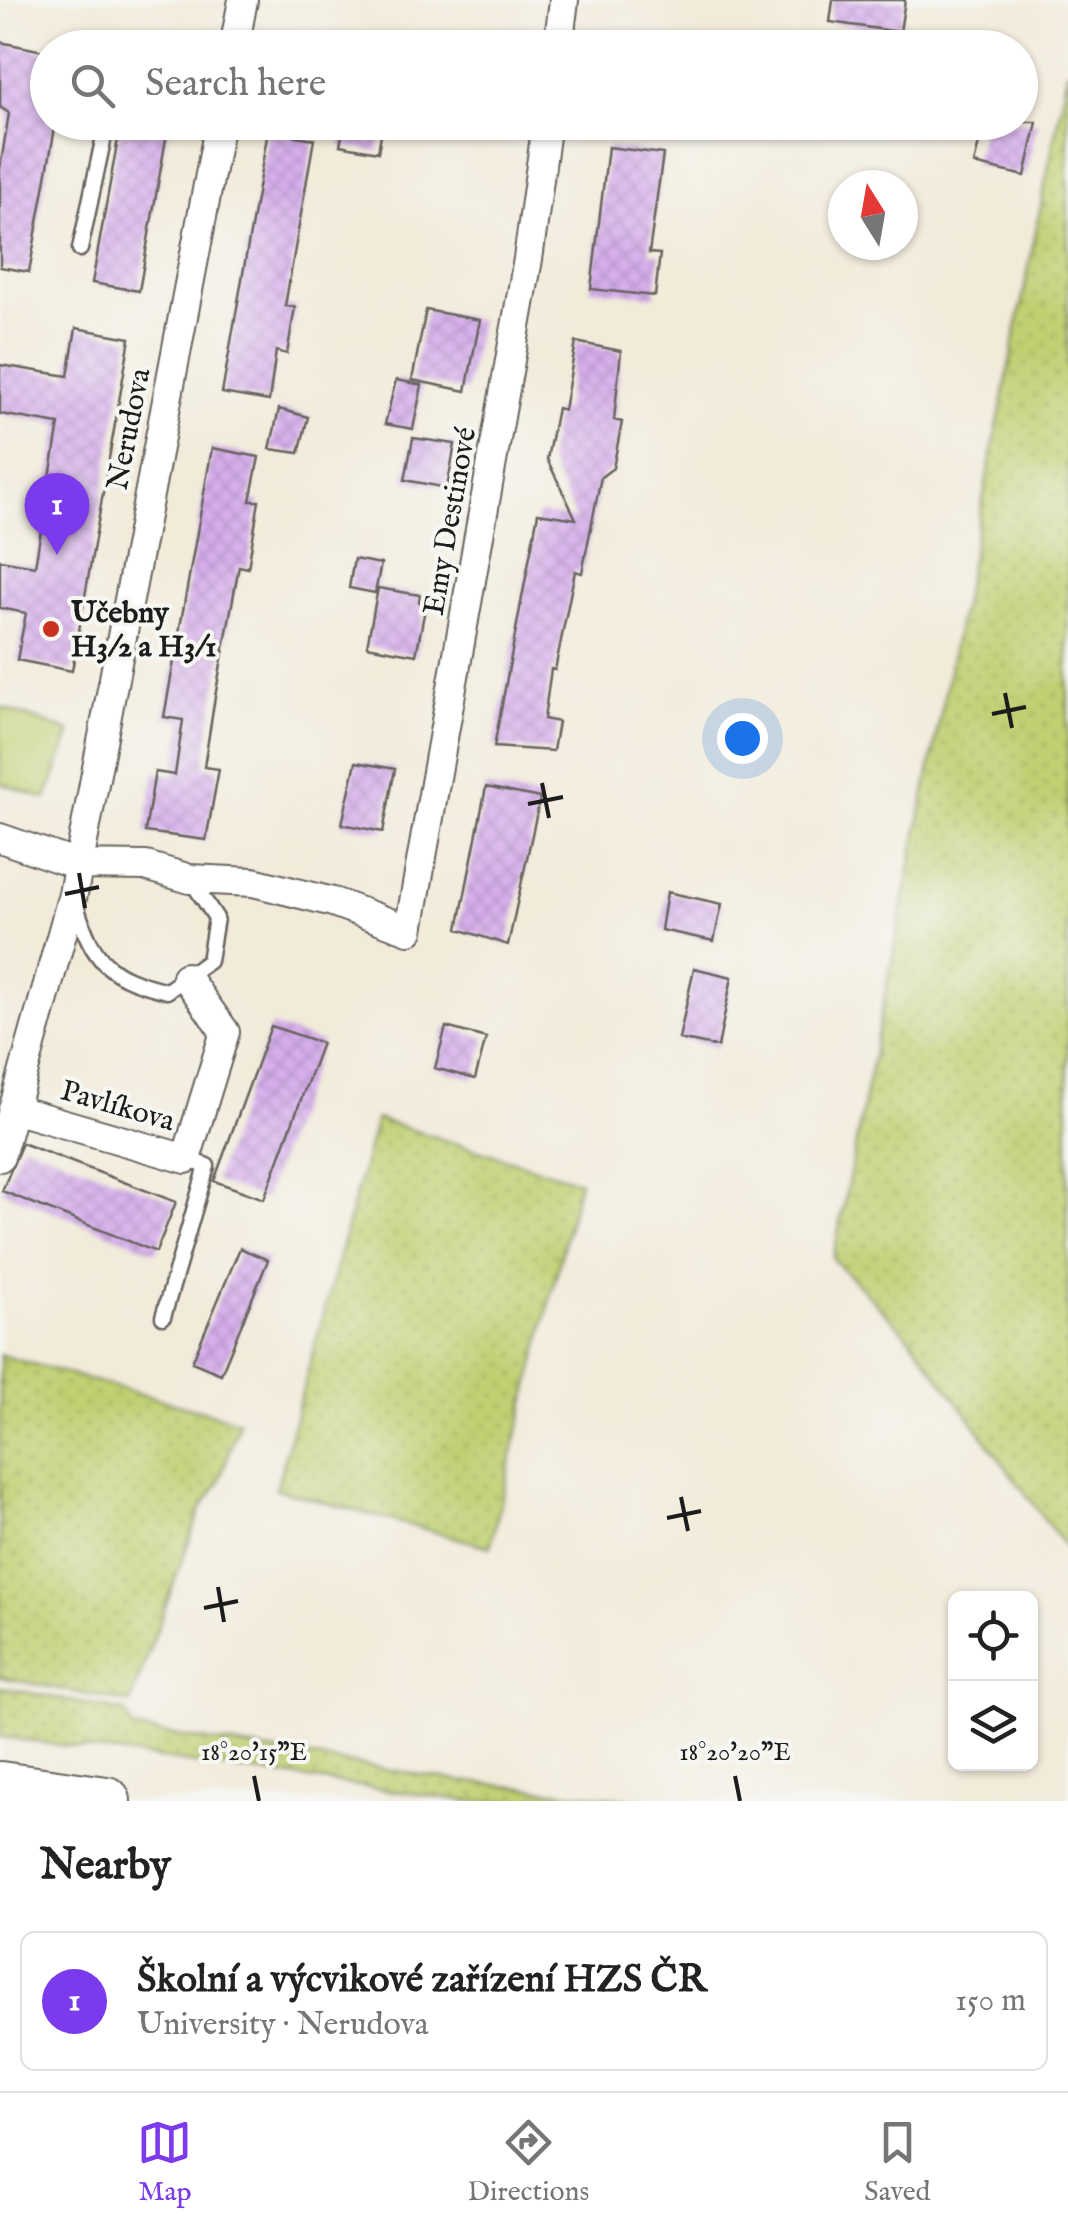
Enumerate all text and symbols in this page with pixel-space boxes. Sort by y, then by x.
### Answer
search box [30,30,1038,140]
icon: search [65,58,120,113]
text: Search here [145,61,326,109]
north arrow [828,170,918,260]
street label: Nerudova [100,365,160,494]
street label: Emy Destinové [416,424,486,618]
pin: 1 [24,472,90,555]
place label: Učebny H3/2 a H3/1 [71,595,217,667]
marker: Učebny H3/2 a H3/1 [40,618,62,640]
your location [717,713,768,764]
street label: Pavlíkova [56,1073,179,1141]
map controls [948,1591,1038,1771]
button: locate [948,1591,1038,1681]
button: layers [948,1681,1038,1771]
text: 18°20'15"E [201,1737,307,1769]
text: 18°20'20"E [679,1737,791,1769]
text: Nearby [40,1840,171,1893]
text: Školní a výcvikové zařízení HZS ČR [137,1957,706,2005]
text: 1 [69,1981,80,2022]
text: 150 m [955,1981,1026,2022]
text: University · Nerudova [137,2005,428,2046]
tab: Map [137,2115,192,2210]
tab: Directions [467,2115,589,2210]
tab: Saved [864,2115,931,2210]

